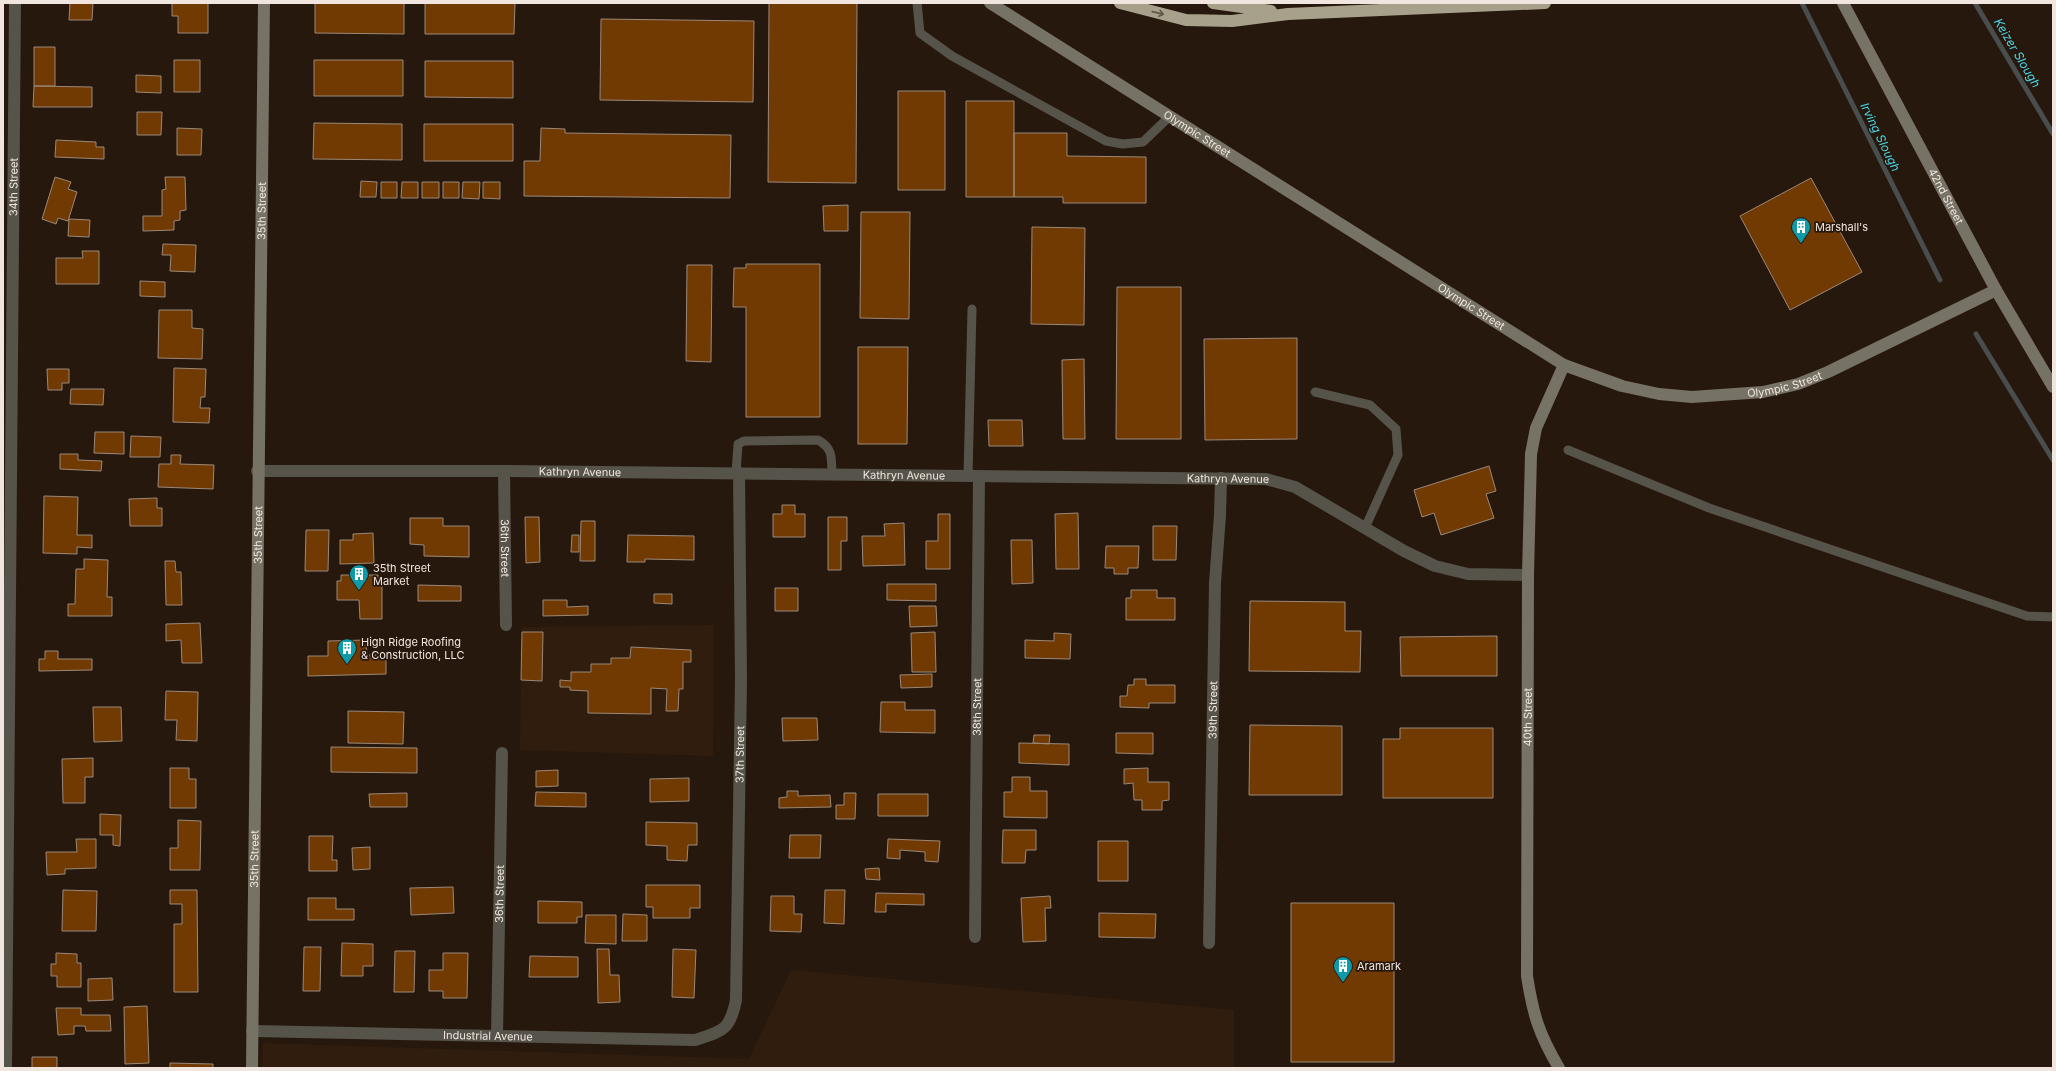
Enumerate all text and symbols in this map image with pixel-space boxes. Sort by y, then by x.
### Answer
one-way arrow [1151,10,1164,17]
water label: Keizer Slough [1991,15,2044,90]
water label: Irving Slough [1857,100,1904,174]
street label: Olympic Street [1161,107,1234,160]
street label: 34th Street [6,157,21,216]
street label: 42nd Street [1925,166,1967,227]
street label: 35th Street [254,182,269,240]
building icon: Marshall's [1790,216,1812,244]
place label: Marshall's [1815,220,1868,234]
street label: Olympic Street [1435,280,1508,333]
street label: Olympic Street [1747,368,1824,400]
street label: Kathryn Avenue [539,464,621,479]
street label: Kathryn Avenue [863,468,945,483]
street label: Kathryn Avenue [1187,471,1269,486]
street label: 35th Street [251,506,265,564]
street label: 36th Street [498,519,512,577]
place label: 35th Street Market [373,561,431,588]
building icon: 35th Street Market [348,563,370,591]
place label: High Ridge Roofing & Construction, LLC [361,635,464,662]
building icon: High Ridge Roofing & Construction, LLC [336,637,358,665]
street label: 38th Street [970,678,984,736]
street label: 39th Street [1205,680,1220,739]
street label: 40th Street [1521,688,1535,746]
street label: 37th Street [732,725,747,783]
street label: 35th Street [247,830,262,888]
street label: 36th Street [492,865,507,923]
building icon: Aramark [1332,955,1354,983]
place label: Aramark [1357,959,1401,973]
street label: Industrial Avenue [443,1028,533,1044]

